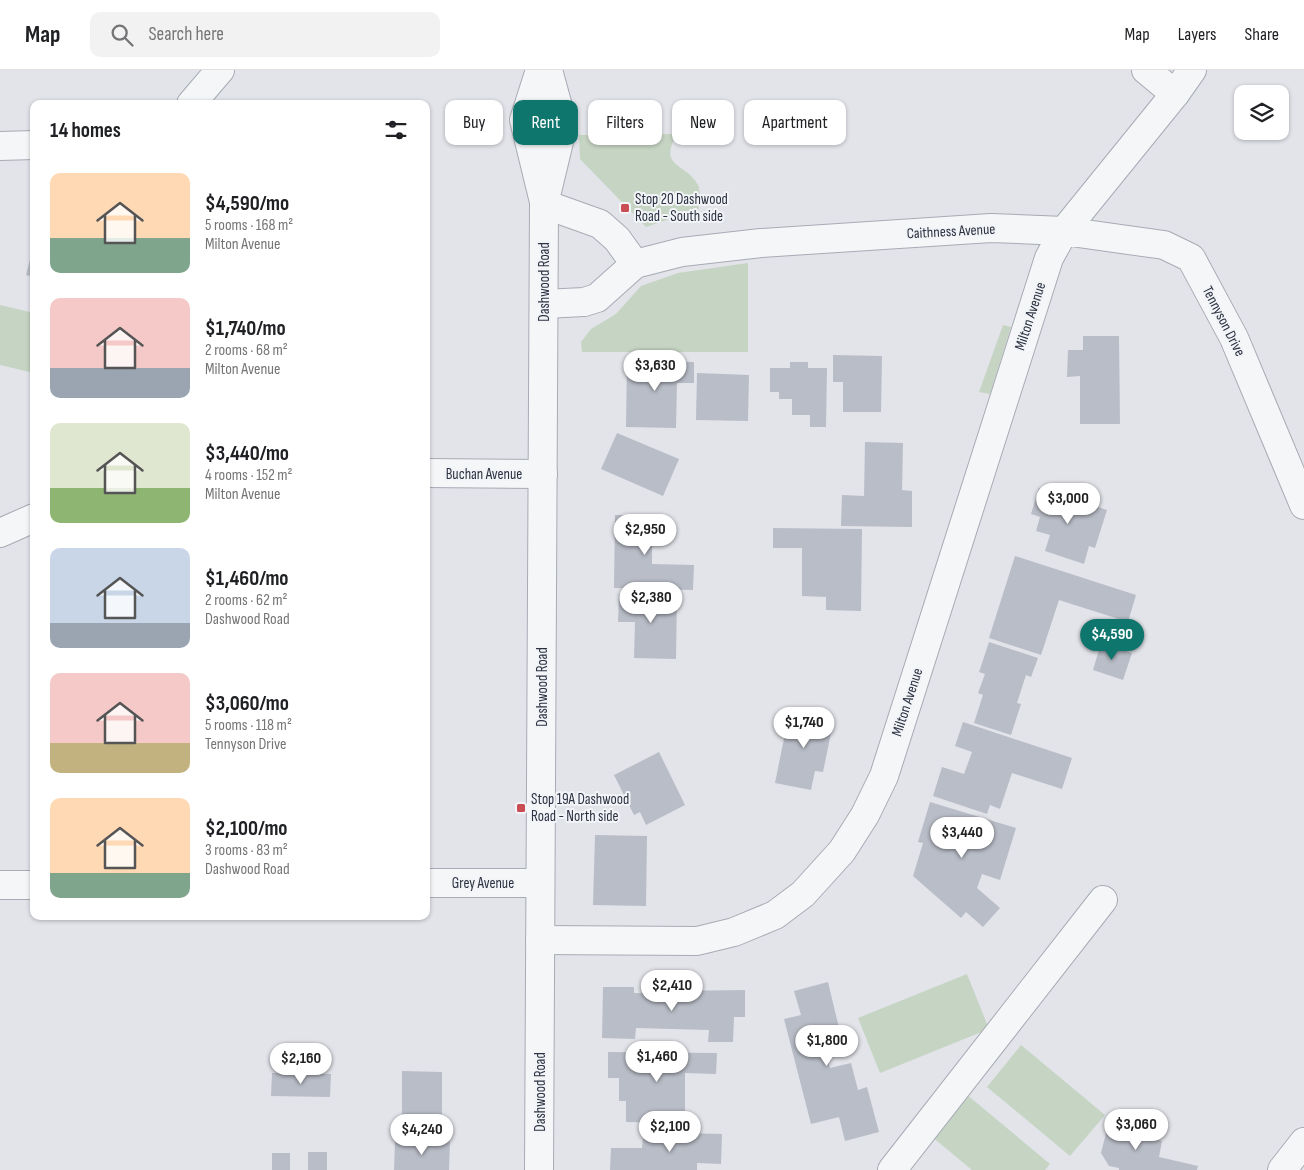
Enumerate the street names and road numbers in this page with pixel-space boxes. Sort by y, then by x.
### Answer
street label: Caithness Avenue [906,220,996,243]
street label: Dashwood Road [535,242,554,322]
street label: Milton Avenue [1011,280,1050,353]
street label: Tennyson Drive [1198,283,1249,360]
street label: Buchan Avenue [446,465,522,484]
street label: Dashwood Road [533,647,552,727]
street label: Milton Avenue [888,666,927,739]
street label: Grey Avenue [452,874,514,893]
street label: Dashwood Road [531,1052,550,1132]

